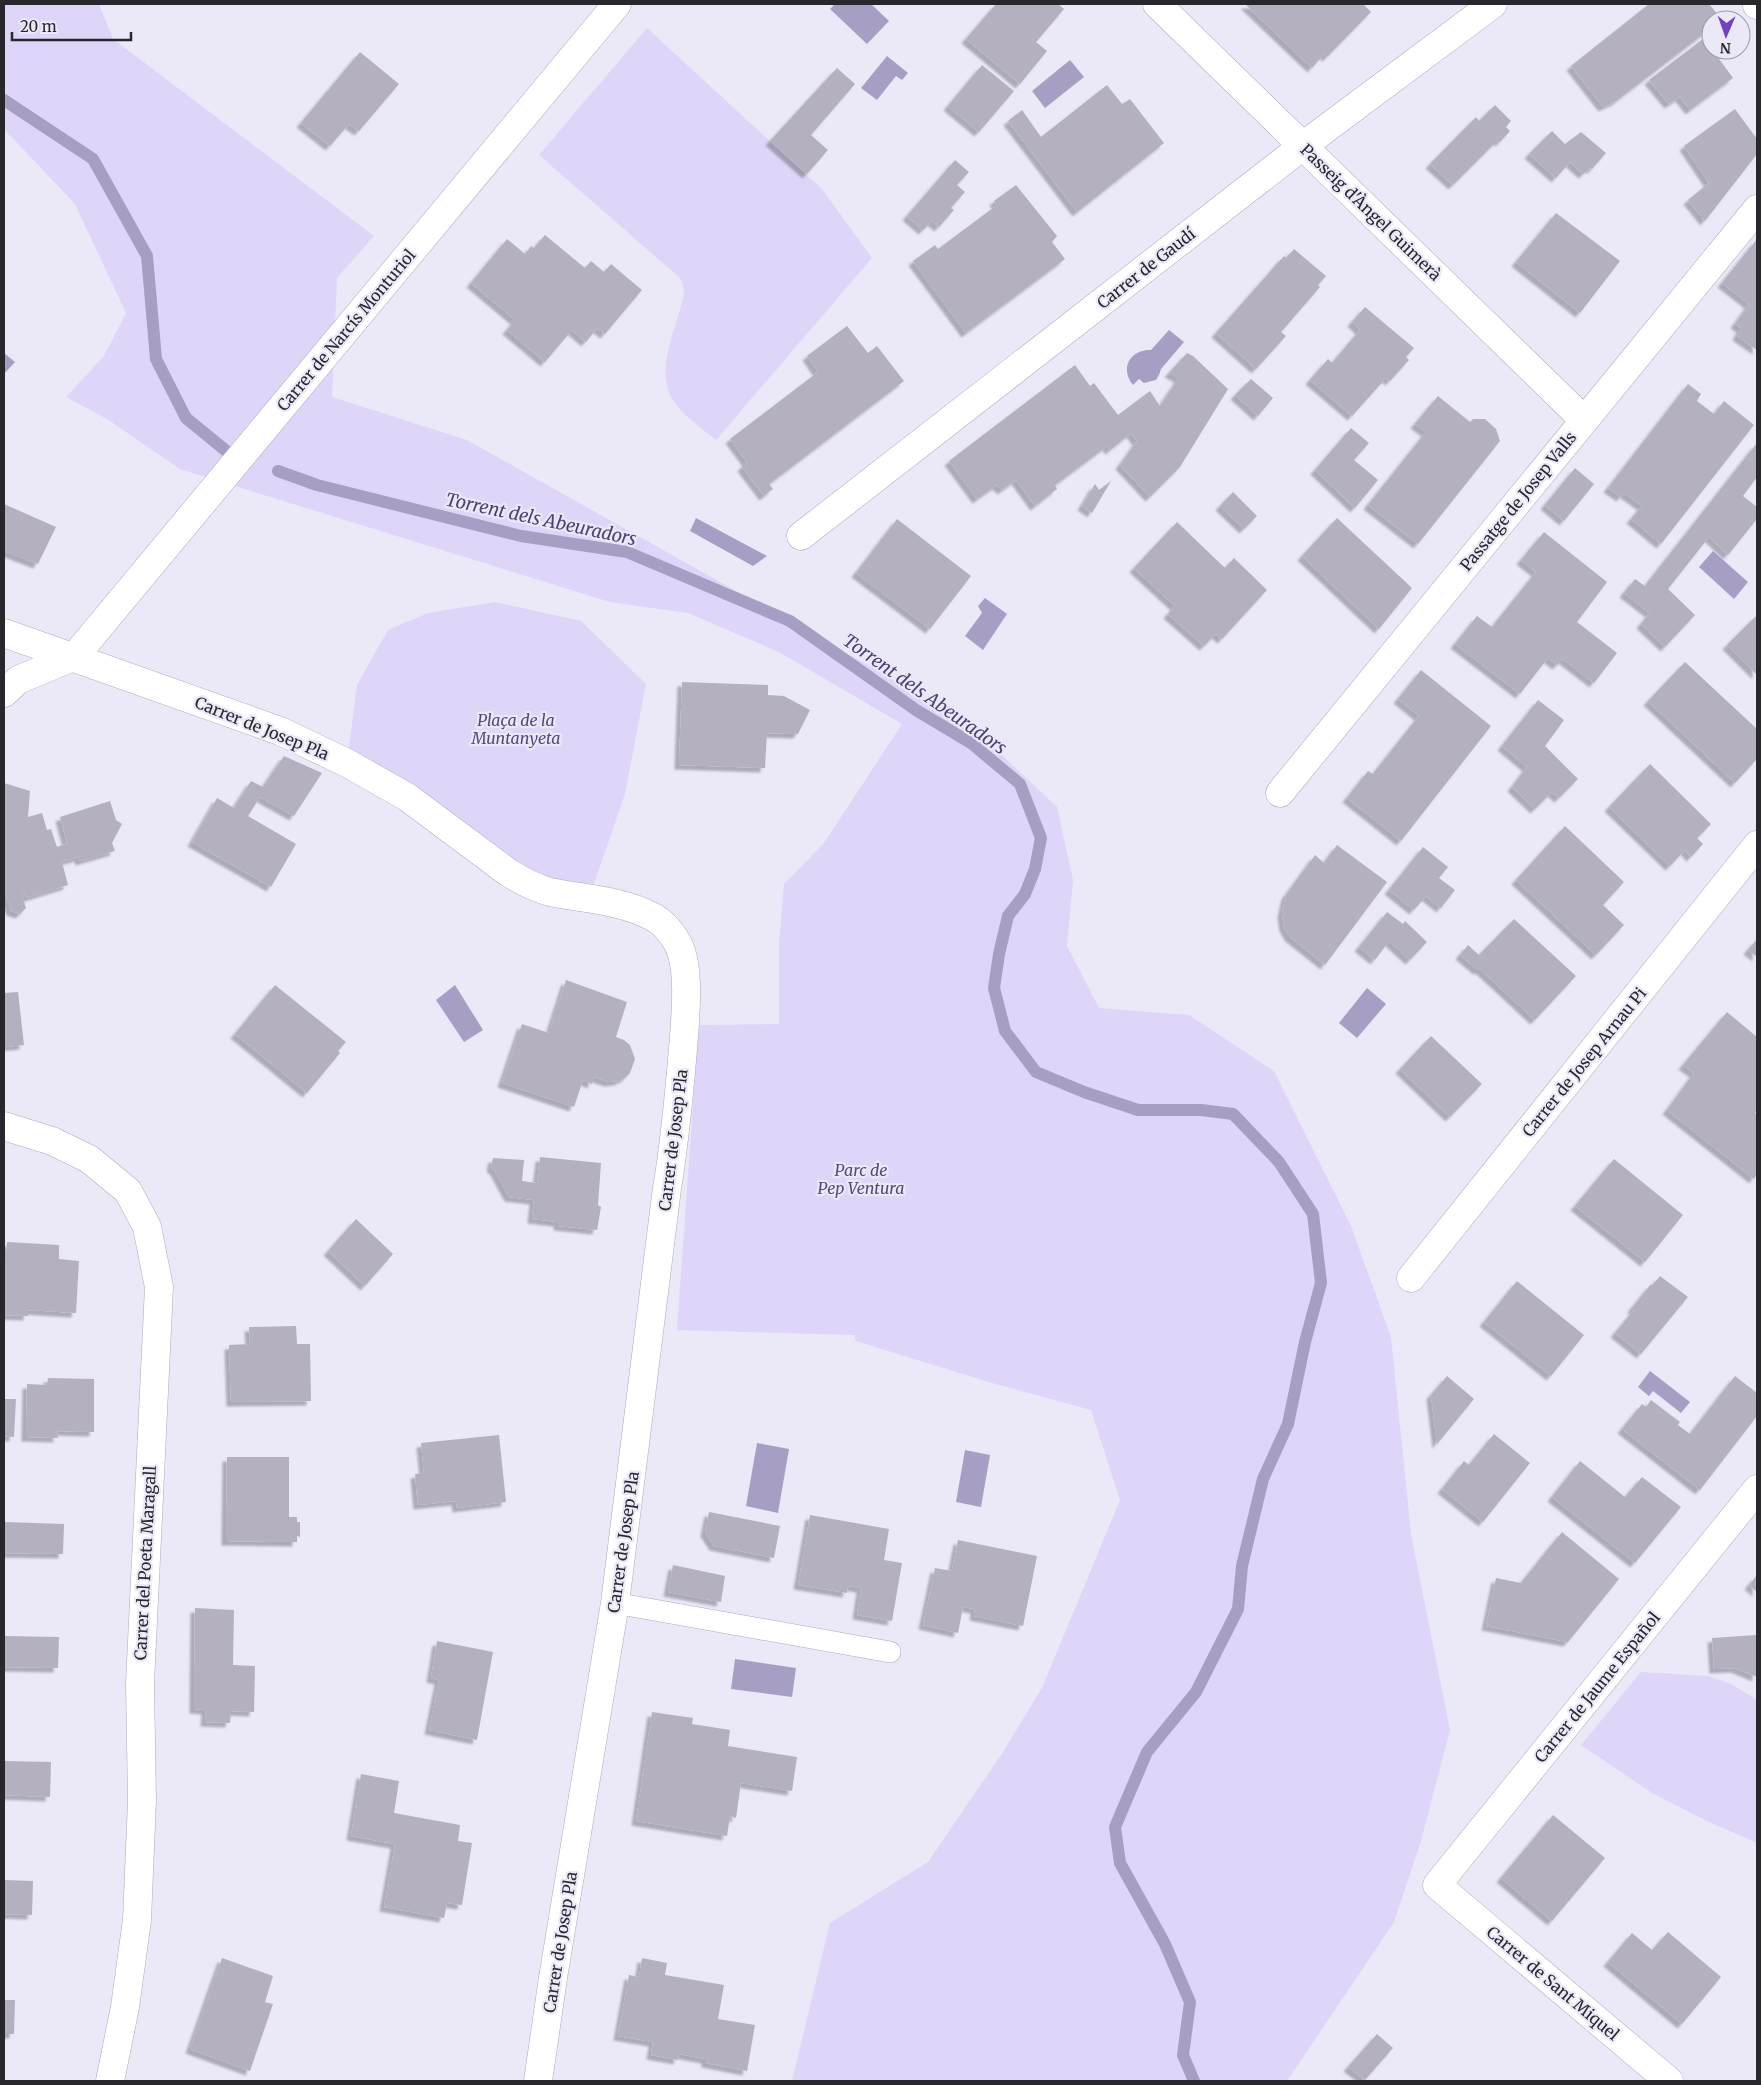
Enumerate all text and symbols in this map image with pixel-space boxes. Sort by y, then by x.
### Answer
scale bar [12,10,131,42]
north arrow [1701,10,1751,60]
text: 20 m [20,17,57,36]
text: N [1720,39,1731,57]
street label: Passeig d'Àngel Guimerà [1296,139,1446,285]
street label: Carrer de Gaudí [1093,223,1200,313]
street label: Carrer de Narcís Monturiol [272,245,420,415]
street label: Passatge de Josep Valls [1456,427,1580,575]
water label: Torrent dels Abeuradors [443,488,639,550]
water label: Torrent dels Abeuradors [839,629,1011,759]
street label: Carrer de Josep Pla [192,692,332,764]
park label: Plaça de la Muntanyeta [470,710,561,748]
street label: Carrer de Josep Arnau Pi [1518,983,1650,1141]
street label: Carrer de Josep Pla [654,1068,692,1212]
park label: Parc de Pep Ventura [818,1160,904,1198]
street label: Carrer del Poeta Maragall [130,1465,160,1661]
street label: Carrer de Josep Pla [603,1470,643,1614]
street label: Carrer de Jaume Español [1530,1608,1664,1766]
street label: Carrer de Josep Pla [539,1870,581,2014]
street label: Carrer de Sant Miquel [1483,1922,1623,2044]

